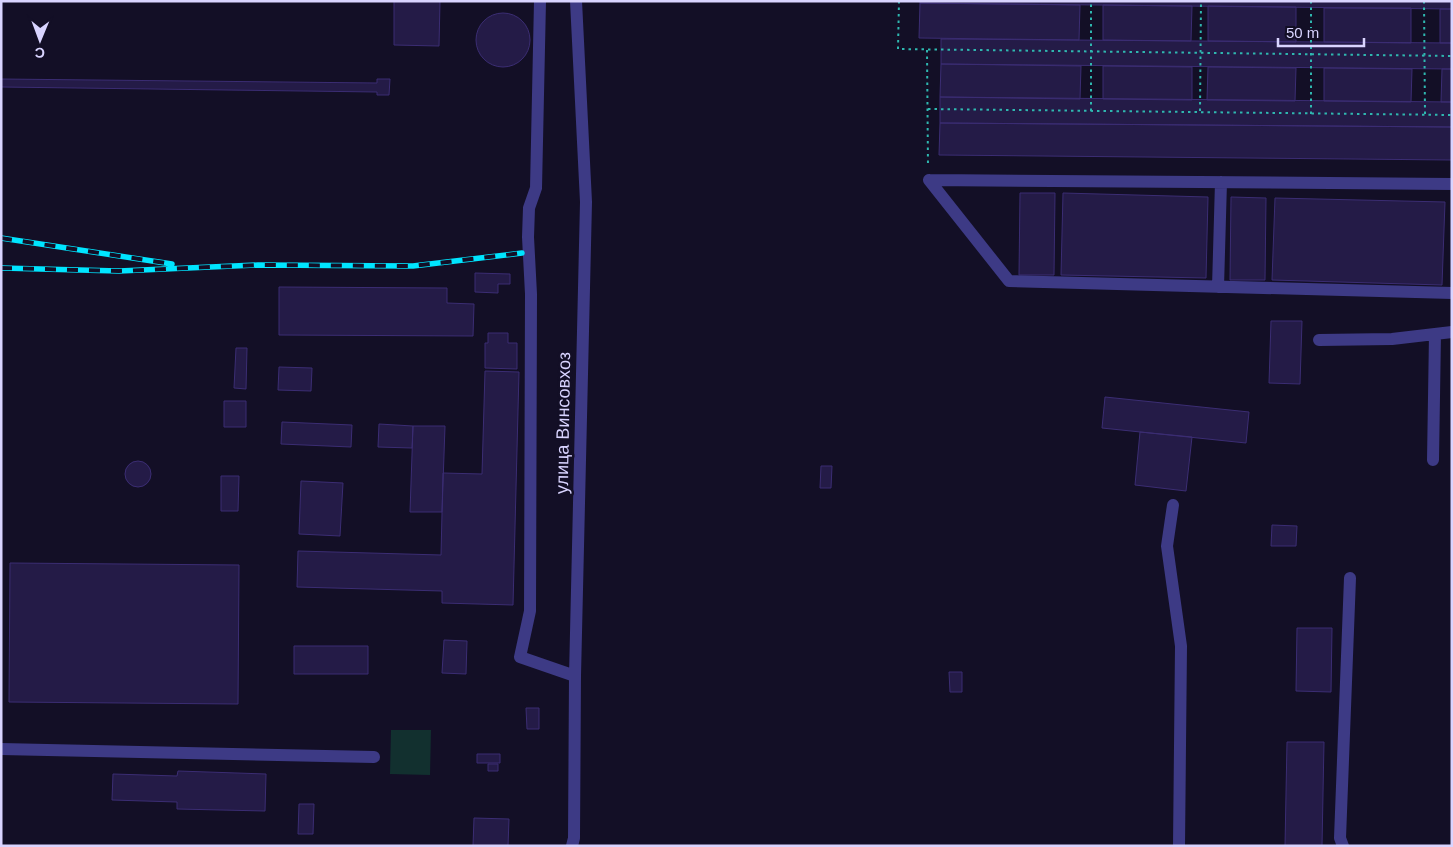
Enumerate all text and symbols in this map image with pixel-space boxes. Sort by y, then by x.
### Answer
north arrow [15,15,65,65]
scale bar [1278,15,1364,47]
text: 50 m [1286,24,1319,41]
text: С [35,45,45,61]
street label: улица Винсовхоз [552,352,574,494]

